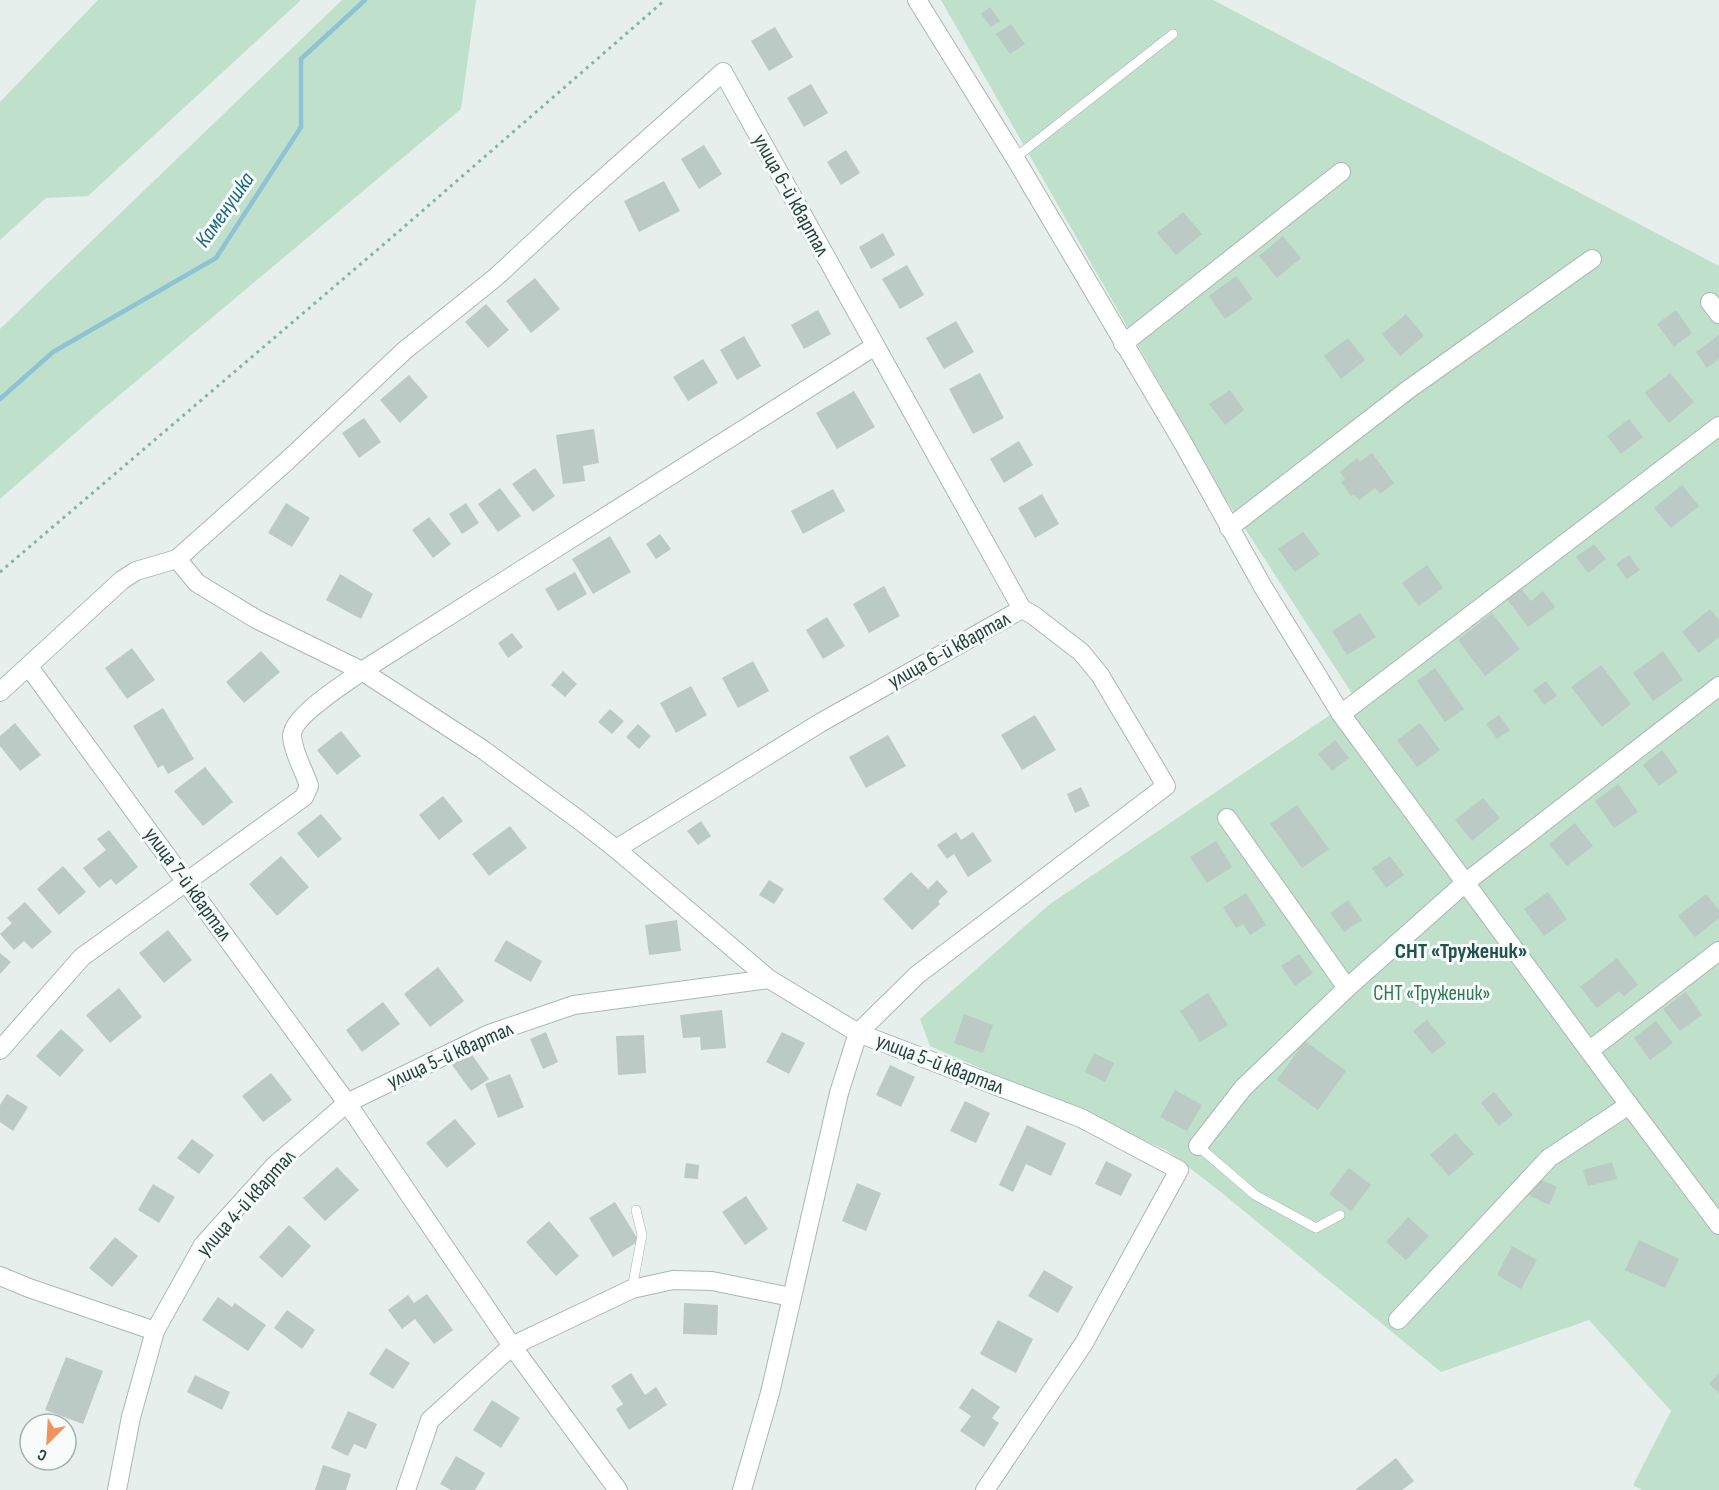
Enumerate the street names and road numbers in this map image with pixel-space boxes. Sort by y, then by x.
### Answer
street label: улица 6-й квартал [747,130,835,261]
street label: улица 6-й квартал [884,606,1015,694]
street label: улица 7-й квартал [139,822,238,946]
street label: улица 5-й квартал [383,1016,517,1094]
street label: улица 5-й квартал [872,1028,1008,1100]
street label: улица 4-й квартал [191,1144,301,1262]

